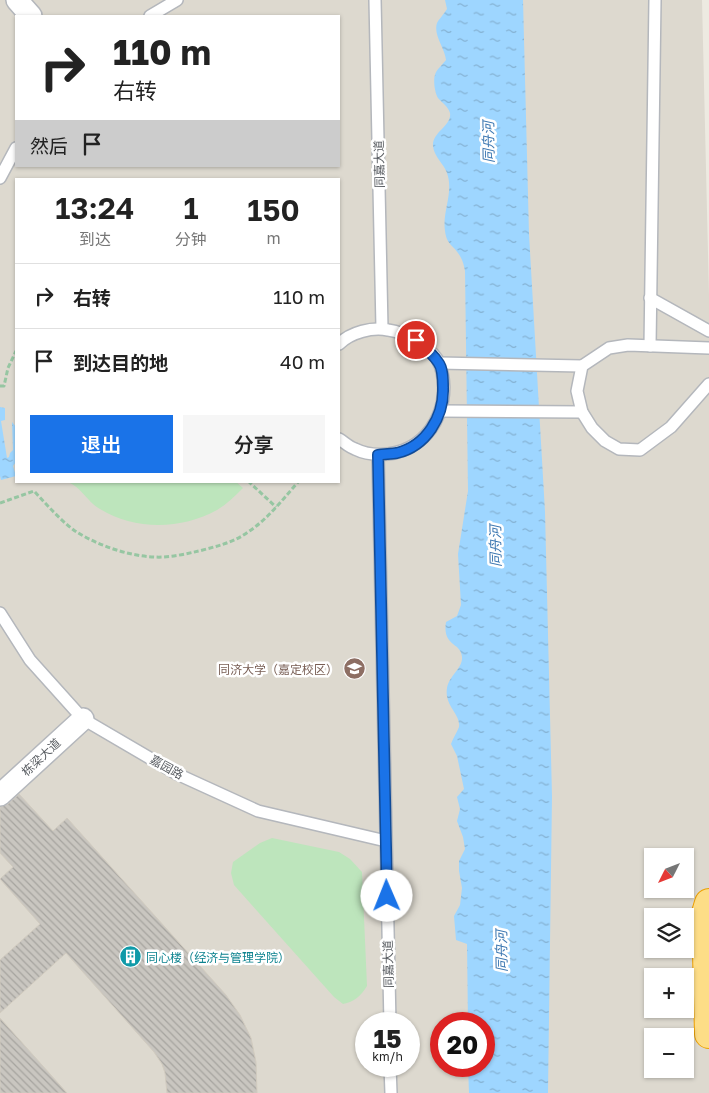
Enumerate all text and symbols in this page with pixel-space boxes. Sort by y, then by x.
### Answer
text: 110 m [113,31,211,73]
icon: right [30,35,95,100]
text: 右转 [113,77,157,104]
water label: 同舟河 [479,118,497,163]
icon: arrive [78,130,106,158]
text: 然后 [30,134,68,157]
street label: 同嘉大道 [371,140,387,188]
text: 13:24 [55,190,135,226]
text: 1 [183,190,199,226]
text: 150 [247,192,300,228]
text: m [266,228,281,248]
text: 到达 [79,229,111,249]
text: 分钟 [175,229,207,249]
icon: right [30,282,58,310]
text: 110 m [273,285,325,308]
text: 右转 [73,286,111,309]
pin [395,319,437,361]
icon: arrive [402,326,430,354]
icon: arrive [30,347,58,375]
text: 40 m [280,350,325,373]
text: 到达目的地 [73,351,168,374]
button: 退出 [30,415,173,473]
button: 分享 [183,415,325,473]
water label: 同舟河 [486,522,504,567]
school or university icon: 同济大学（嘉定校区） [342,657,366,681]
place label: 同济大学（嘉定校区） [218,662,338,677]
street label: 栋梁大道 [18,735,64,779]
street label: 嘉园路 [148,752,186,782]
north arrow [644,848,694,898]
map controls [644,848,694,1078]
position arrow [360,869,412,921]
button: layers [644,908,694,958]
water label: 同舟河 [492,927,510,972]
street label: 同嘉大道 [380,940,396,988]
building icon: 同心楼（经济与管理学院） [118,945,142,969]
place label: 同心楼（经济与管理学院） [146,950,290,965]
button: + [644,968,694,1018]
speed limit sign: 20 [430,1012,495,1077]
text: 15 [373,1023,402,1054]
button: − [644,1028,694,1078]
text: km/h [372,1049,403,1064]

